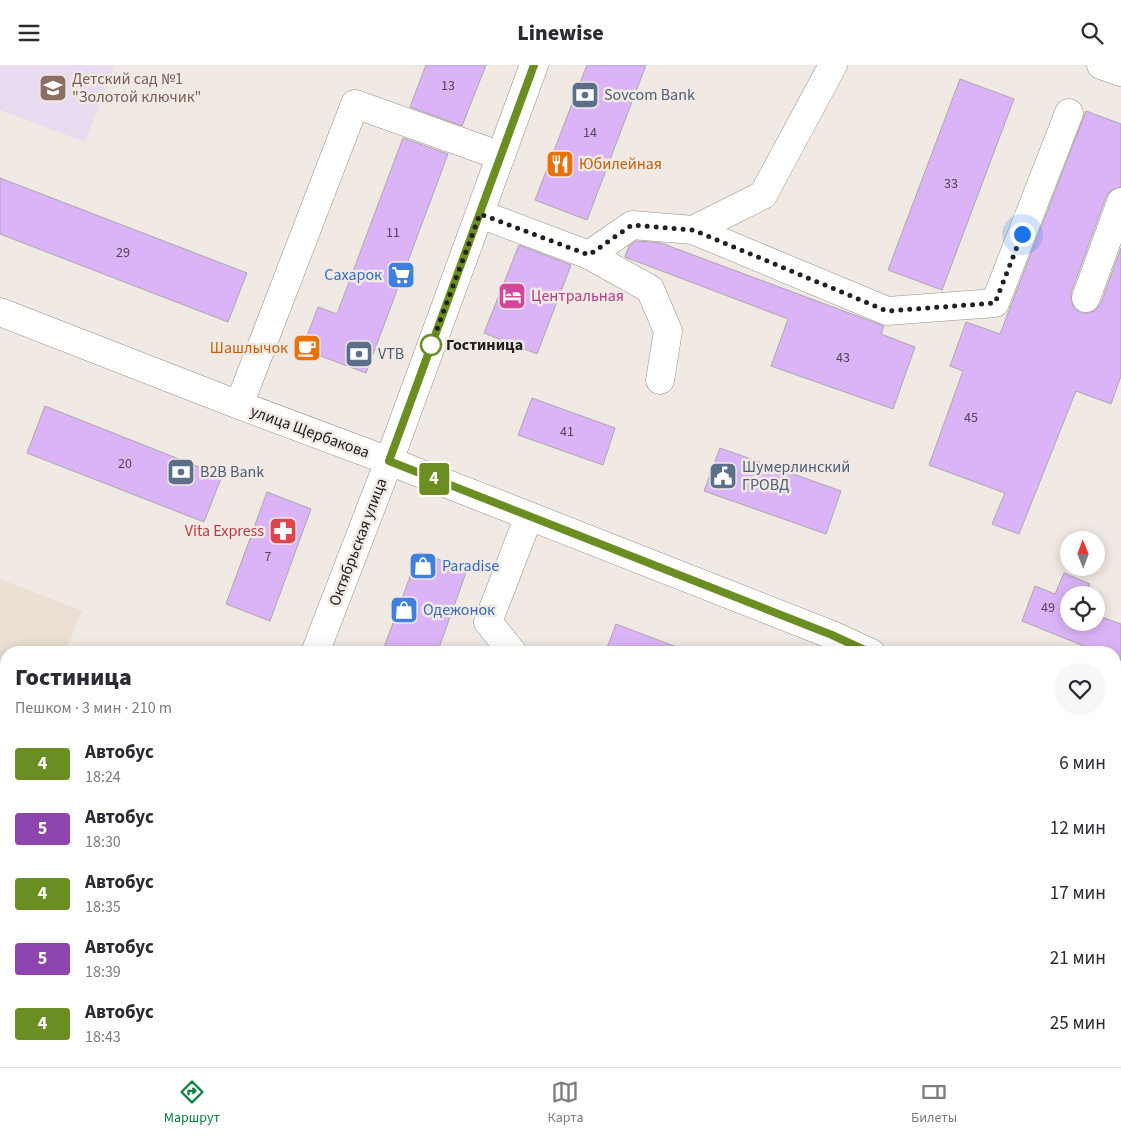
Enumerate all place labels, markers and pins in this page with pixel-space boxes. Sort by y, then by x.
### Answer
place label: Детский сад №1 "Золотой ключик" [72,68,201,108]
school or university icon: Детский сад №1 "Золотой ключик" [38,73,68,103]
bank icon: Sovcom Bank [570,80,600,110]
place label: Sovcom Bank [604,84,695,106]
restaurant icon: Юбилейная [545,149,575,179]
place label: Юбилейная [579,153,662,175]
supermarket icon: Сахарок [386,260,416,290]
place label: Сахарок [324,264,382,286]
hotel icon: Центральная [497,281,527,311]
place label: Центральная [531,285,624,307]
cafe icon: Шашлычок [292,333,322,363]
marker: Гостиница [420,334,442,356]
place label: Гостиница [446,334,523,356]
place label: Шашлычок [210,337,288,359]
bank icon: VTB [344,339,374,369]
place label: VTB [378,343,404,365]
place label: Шумерлинский ГРОВД [742,456,850,496]
bank icon: B2B Bank [166,457,196,487]
place label: B2B Bank [200,461,264,483]
public building icon: Шумерлинский ГРОВД [708,461,738,491]
pharmacy icon: Vita Express [268,516,298,546]
place label: Vita Express [185,520,264,542]
shop icon: Paradise [408,551,438,581]
place label: Paradise [442,555,499,577]
shop icon: Одежонок [389,595,419,625]
place label: Одежонок [423,599,495,621]

